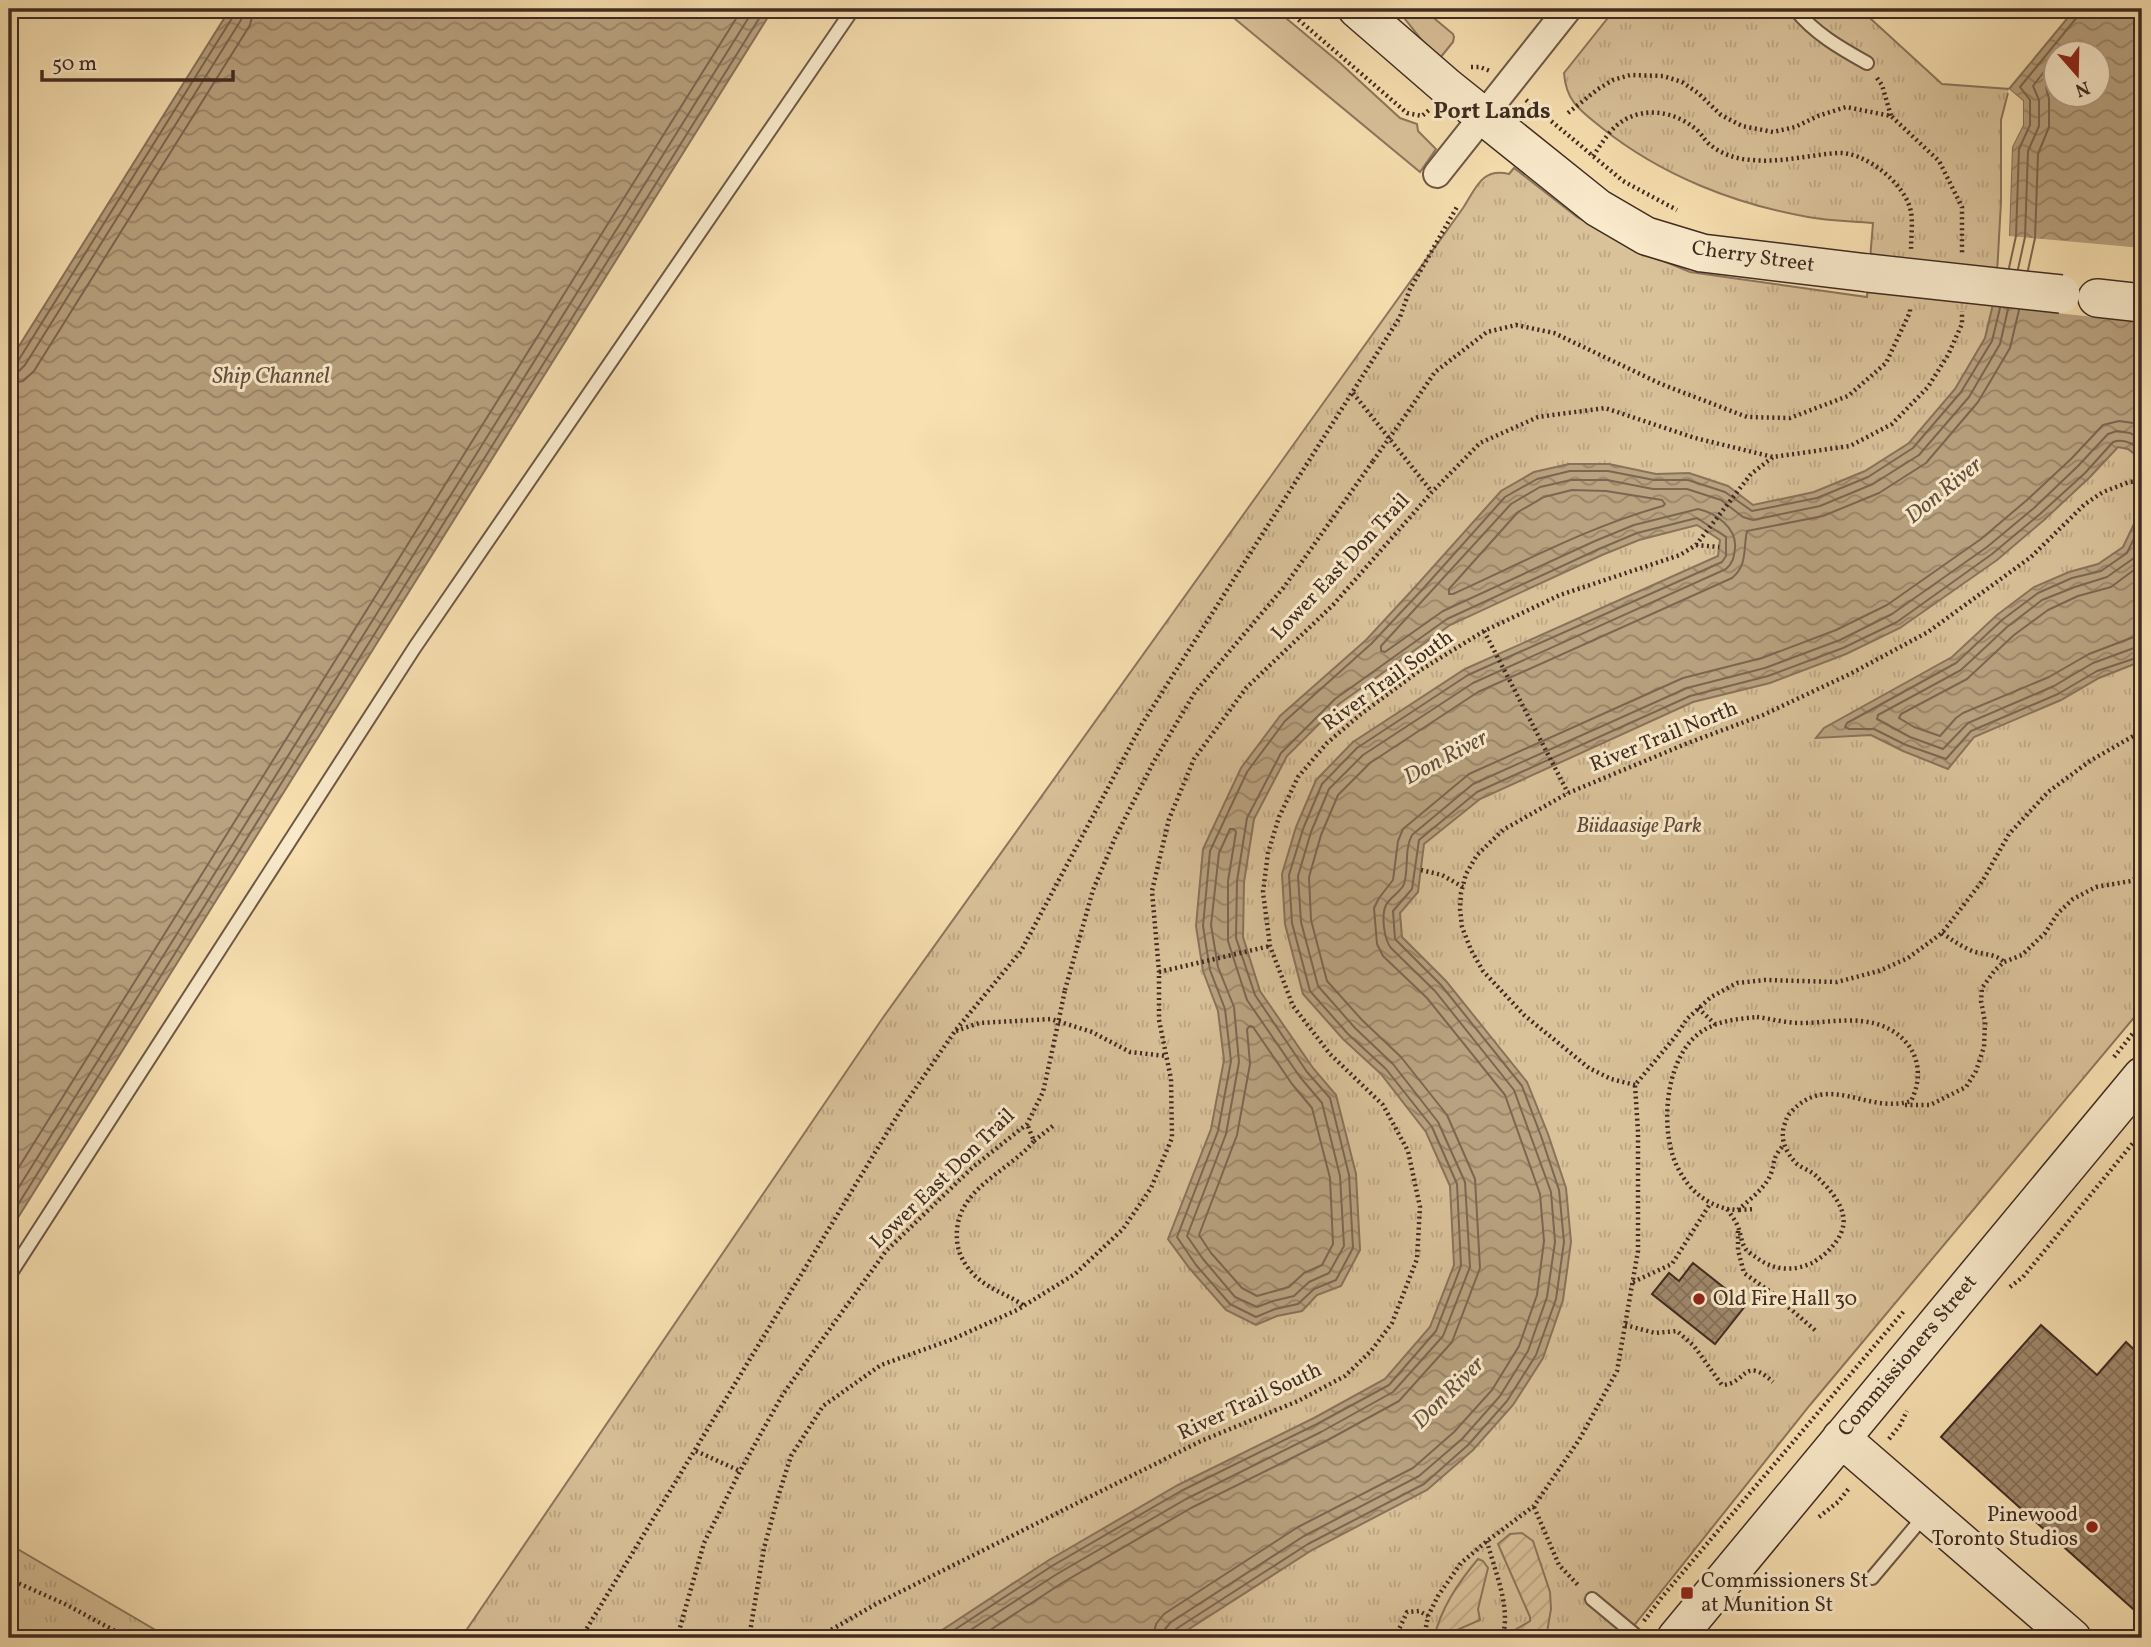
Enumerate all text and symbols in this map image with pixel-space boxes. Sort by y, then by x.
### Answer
scale bar [42,38,233,82]
north arrow [2042,38,2112,108]
text: 50 m [52,50,97,79]
text: N [2071,74,2093,103]
district label: Port Lands [1433,96,1551,128]
street label: Cherry Street [1690,234,1816,280]
water label: Ship Channel [212,361,330,393]
water label: Don River [1899,450,1990,532]
street label: Lower East Don Trail [1265,487,1417,647]
street label: River Trail South [1316,623,1460,739]
street label: River Trail North [1586,694,1742,780]
water label: Don River [1398,722,1494,794]
park label: Biidaasige Park [1576,812,1702,841]
street label: Lower East Don Trail [864,1102,1022,1256]
street label: Commissioners Street [1832,1269,1984,1443]
place label: Old Fire Hall 30 [1713,1285,1857,1314]
marker: Old Fire Hall 30 [1691,1291,1707,1307]
water label: Don River [1405,1349,1493,1437]
street label: River Trail South [1173,1356,1327,1448]
place label: Pinewood Toronto Studios [1932,1501,2078,1554]
marker: Pinewood Toronto Studios [2084,1519,2100,1535]
place label: Commissioners St at Munition St [1701,1567,1868,1620]
marker: Commissioners St at Munition St [1679,1585,1695,1601]

